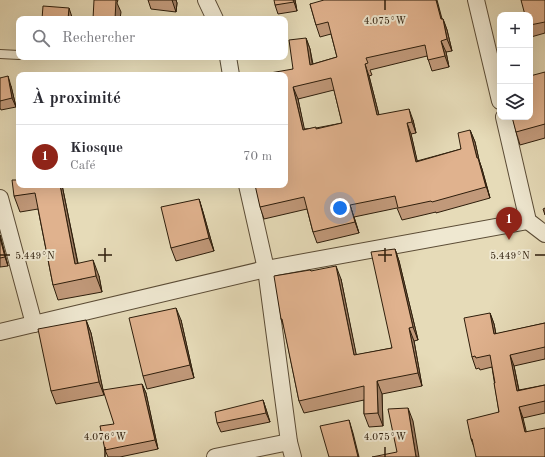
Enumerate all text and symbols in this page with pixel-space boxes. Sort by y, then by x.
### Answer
map controls [497,12,533,120]
button: + [497,12,533,48]
search box [16,16,288,60]
text: 4.075°W [364,16,407,26]
icon: search [30,27,52,49]
text: Rechercher [62,31,135,46]
button: − [497,48,533,84]
button: layers [497,84,533,120]
text: À proximité [32,90,121,107]
text: Kiosque [70,141,123,156]
text: 1 [41,150,49,163]
text: 70 m [243,150,272,163]
text: Café [70,159,95,172]
your location [330,198,350,218]
pin: 1 [496,207,522,240]
text: 5.449°N [15,251,55,261]
text: 5.449°N [490,251,530,261]
text: 4.076°W [84,432,127,442]
text: 4.075°W [364,432,407,442]

